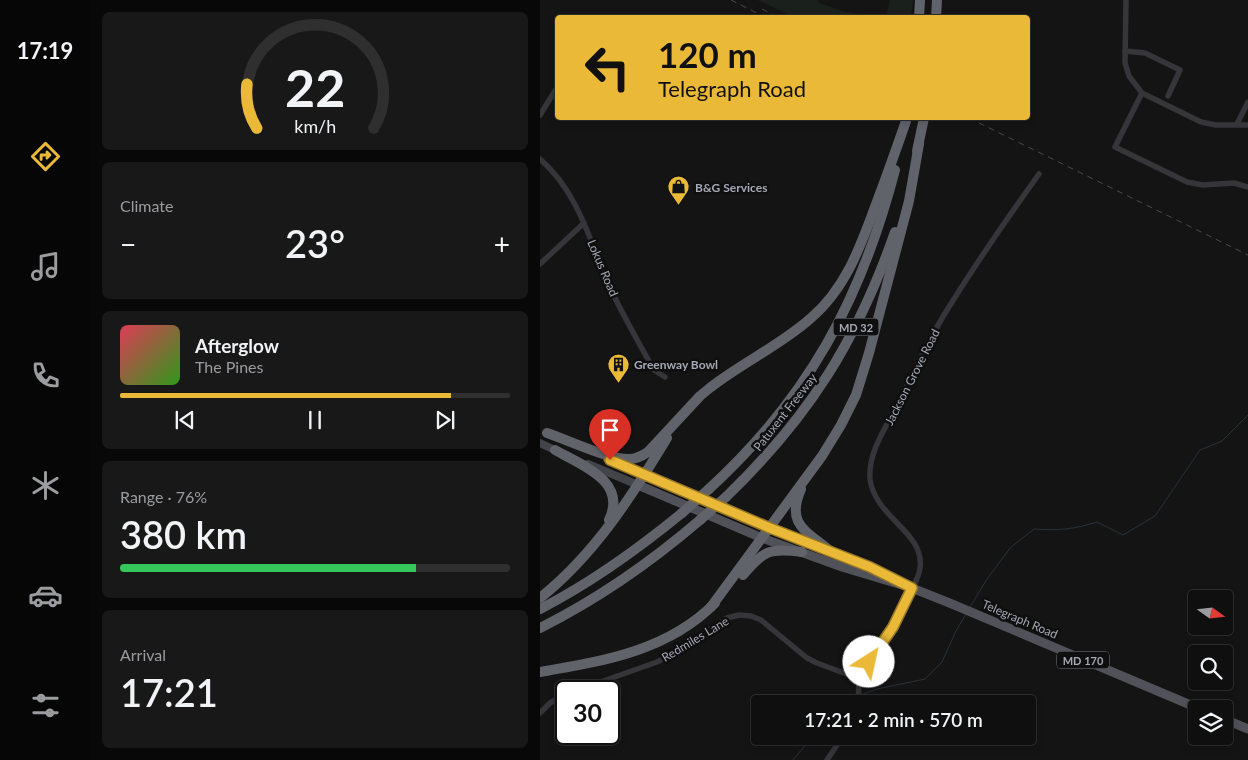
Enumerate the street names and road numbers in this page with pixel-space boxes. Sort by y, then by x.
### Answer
street label: Lokus Road [584,237,622,299]
road number: MD 32 [834,318,878,336]
street label: Jackson Grove Road [881,326,943,428]
street label: Patuxent Freeway [750,370,820,454]
street label: Telegraph Road [980,596,1060,642]
street label: Redmiles Lane [659,613,731,665]
road number: MD 170 [1057,652,1109,668]

